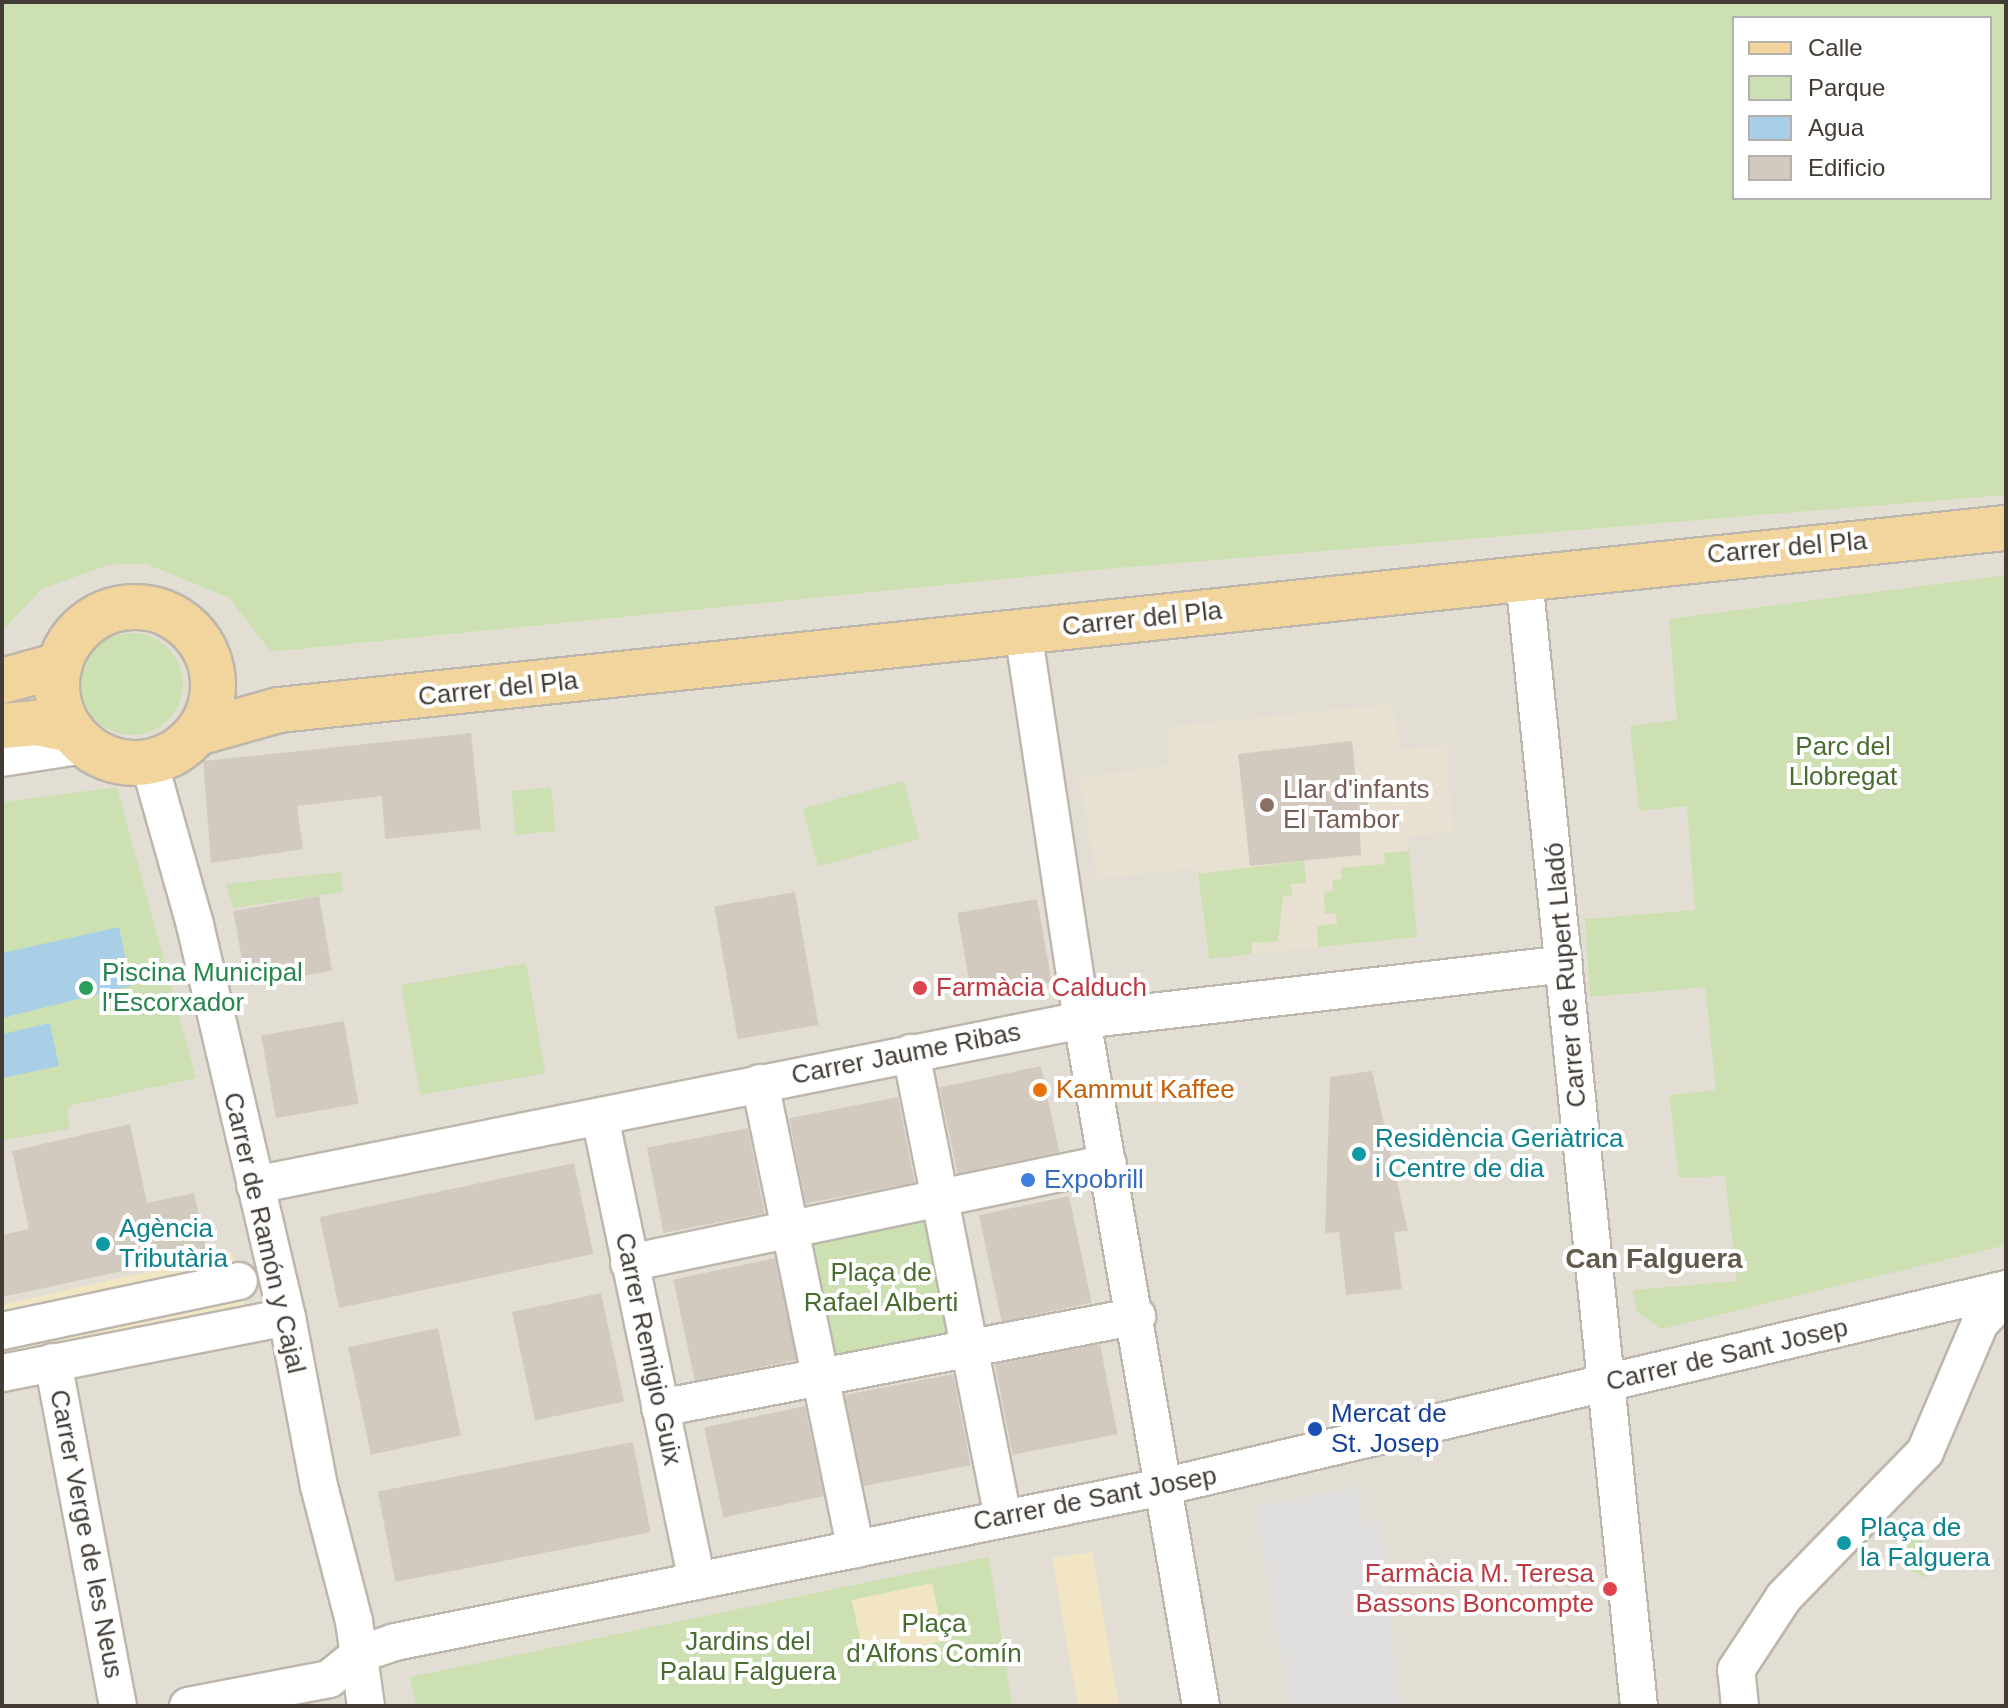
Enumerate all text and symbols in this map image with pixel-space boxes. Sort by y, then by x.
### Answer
legend [1732,16,1992,200]
text: Calle [1808,34,1863,61]
text: Parque [1808,74,1885,101]
text: Agua [1808,114,1864,141]
text: Edificio [1808,154,1885,181]
street label: Carrer del Pla [1706,525,1868,571]
street label: Carrer del Pla [1061,595,1223,643]
street label: Carrer del Pla [417,665,579,713]
park label: Parc del Llobregat [1789,731,1897,792]
place label: Llar d'infants El Tambor [1283,774,1430,836]
marker: Llar d'infants El Tambor [1258,796,1276,814]
street label: Carrer de Rupert Lladó [1539,841,1593,1109]
place label: Piscina Municipal l'Escorxador [102,957,303,1018]
place label: Farmàcia Calduch [936,972,1147,1004]
marker: Piscina Municipal l'Escorxador [77,979,95,997]
marker: Farmàcia Calduch [911,979,929,997]
street label: Carrer Jaume Ribas [789,1016,1023,1092]
place label: Kammut Kaffee [1056,1074,1235,1106]
marker: Kammut Kaffee [1031,1081,1049,1099]
street label: Carrer de Ramón y Cajal [216,1089,312,1377]
place label: Residència Geriàtrica i Centre de dia [1375,1123,1624,1184]
marker: Residència Geriàtrica i Centre de dia [1350,1145,1368,1163]
place label: Expobrill [1044,1164,1144,1196]
marker: Expobrill [1019,1171,1037,1189]
place label: Agència Tributària [119,1213,228,1274]
street label: Carrer Remigio Guix [608,1230,688,1468]
marker: Agència Tributària [94,1235,112,1253]
district label: Can Falguera [1565,1242,1743,1276]
park label: Plaça de Rafael Alberti [803,1257,959,1318]
street label: Carrer de Sant Josep [1603,1312,1851,1398]
street label: Carrer Verge de les Neus [43,1387,129,1681]
place label: Mercat de St. Josep [1331,1398,1447,1460]
marker: Mercat de St. Josep [1306,1420,1324,1438]
street label: Carrer de Sant Josep [971,1460,1219,1538]
place label: Plaça de la Falguera [1860,1512,1990,1574]
marker: Plaça de la Falguera [1835,1534,1853,1552]
place label: Farmàcia M. Teresa Bassons Boncompte [1356,1558,1594,1620]
marker: Farmàcia M. Teresa Bassons Boncompte [1601,1580,1619,1598]
park label: Plaça d'Alfons Comín [846,1608,1022,1670]
park label: Jardins del Palau Falguera [660,1626,836,1688]

